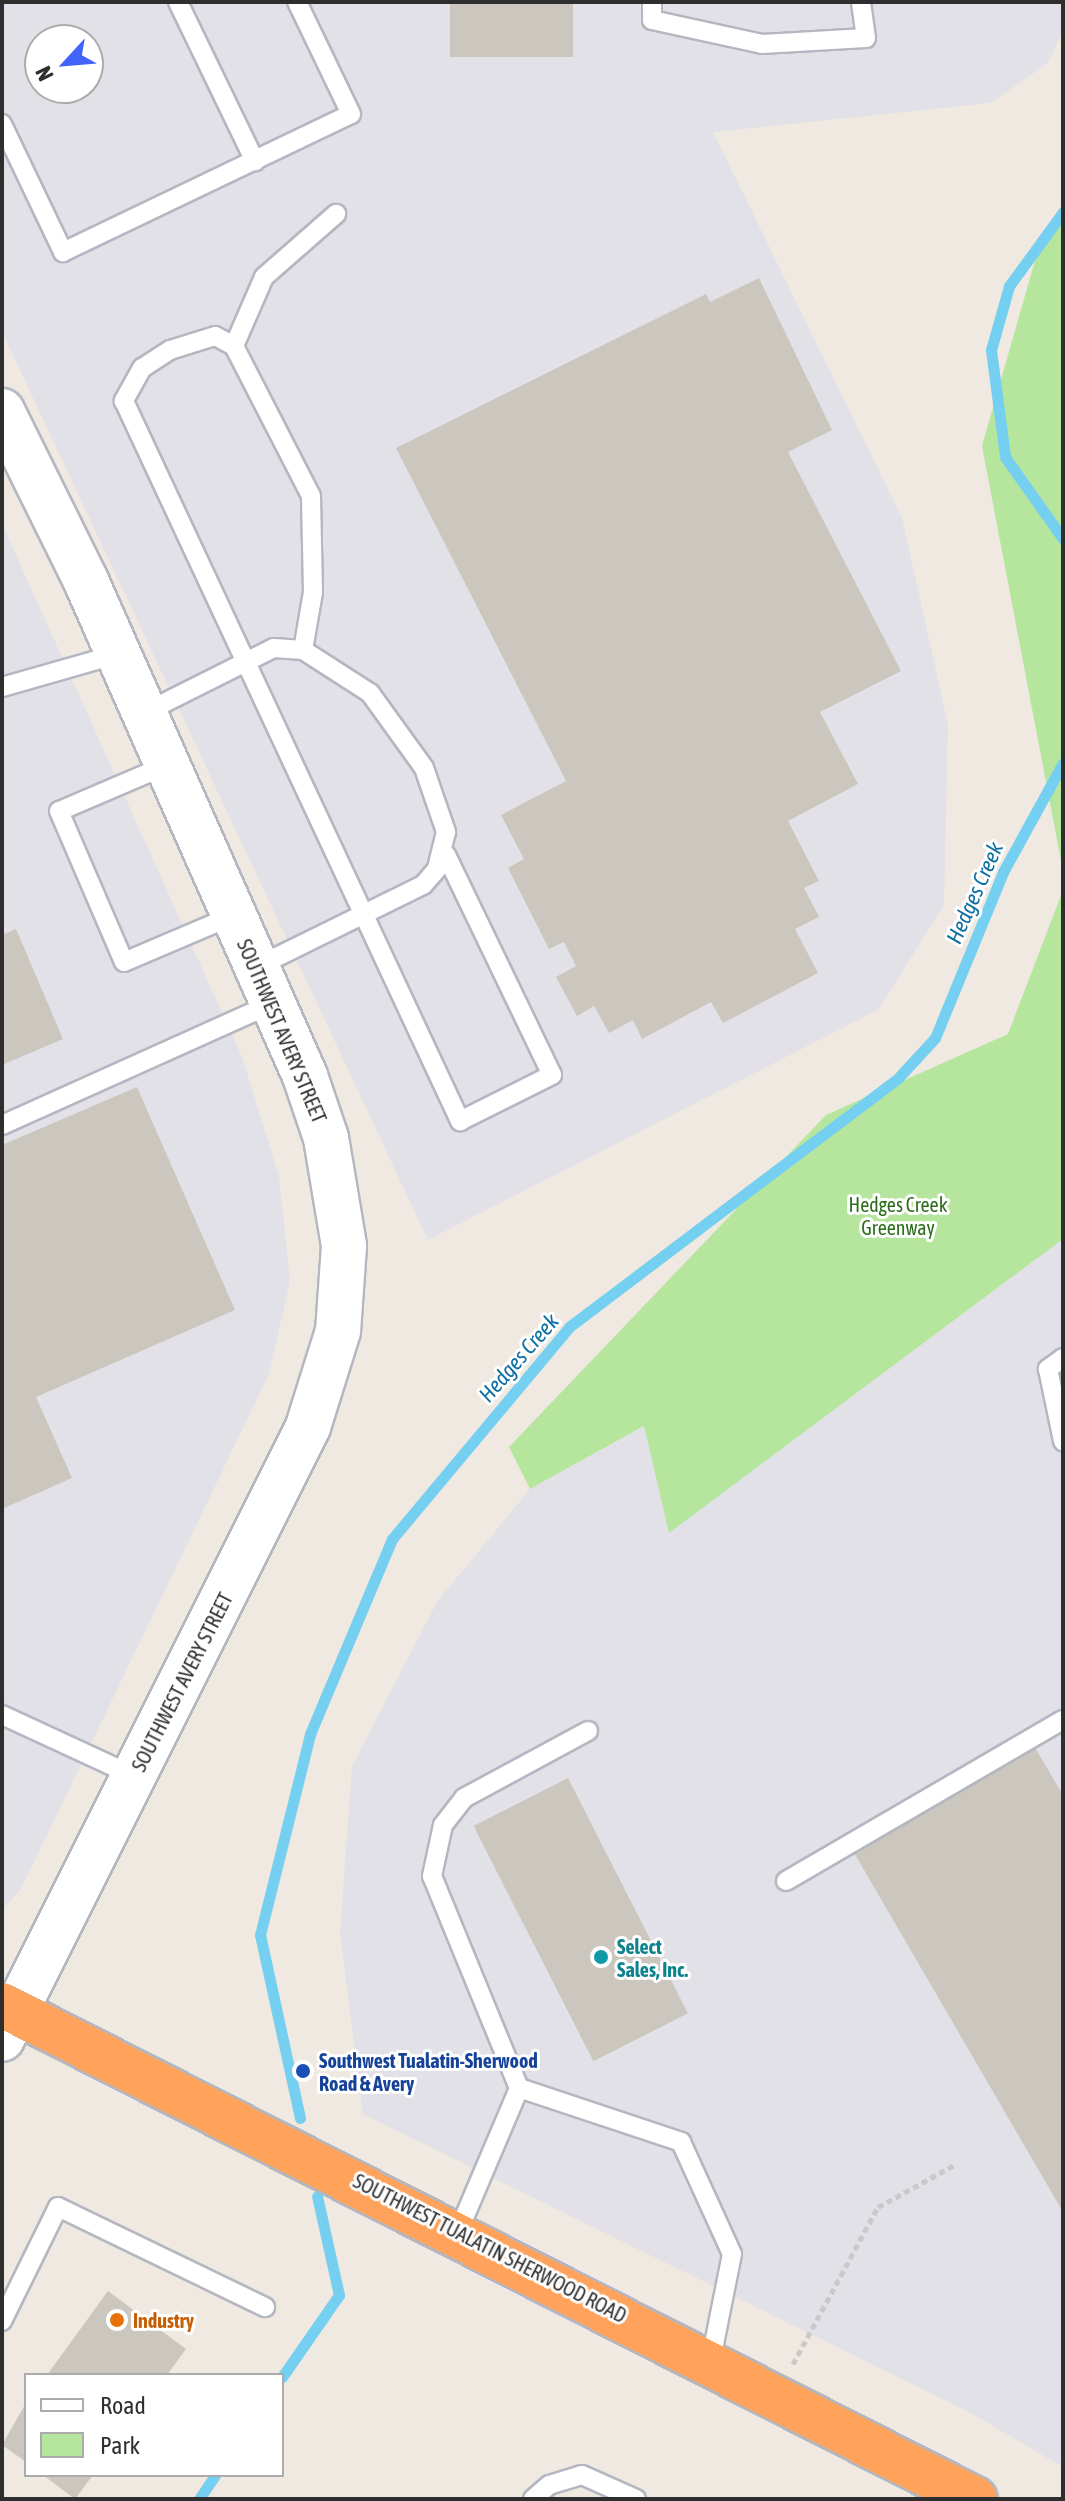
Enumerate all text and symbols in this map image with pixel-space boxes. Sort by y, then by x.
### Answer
north arrow [24,24,104,104]
text: N [30,62,59,85]
water label: Hedges Creek [941,838,1009,948]
street label: SOUTHWEST AVERY STREET [232,935,332,1127]
park label: Hedges Creek Greenway [849,1192,947,1239]
water label: Hedges Creek [473,1308,565,1408]
street label: SOUTHWEST AVERY STREET [127,1589,237,1775]
place label: Select Sales, Inc. [617,1934,688,1981]
marker: Select Sales, Inc. [592,1948,610,1966]
place label: Southwest Tualatin-Sherwood Road & Avery [319,2048,538,2095]
marker: Southwest Tualatin-Sherwood Road & Avery [294,2062,312,2080]
street label: SOUTHWEST TUALATIN SHERWOOD ROAD [349,2168,631,2328]
place label: Industry [133,2308,194,2332]
marker: Industry [108,2311,126,2329]
legend [24,2373,284,2477]
text: Road [100,2392,146,2419]
text: Park [100,2432,140,2459]

